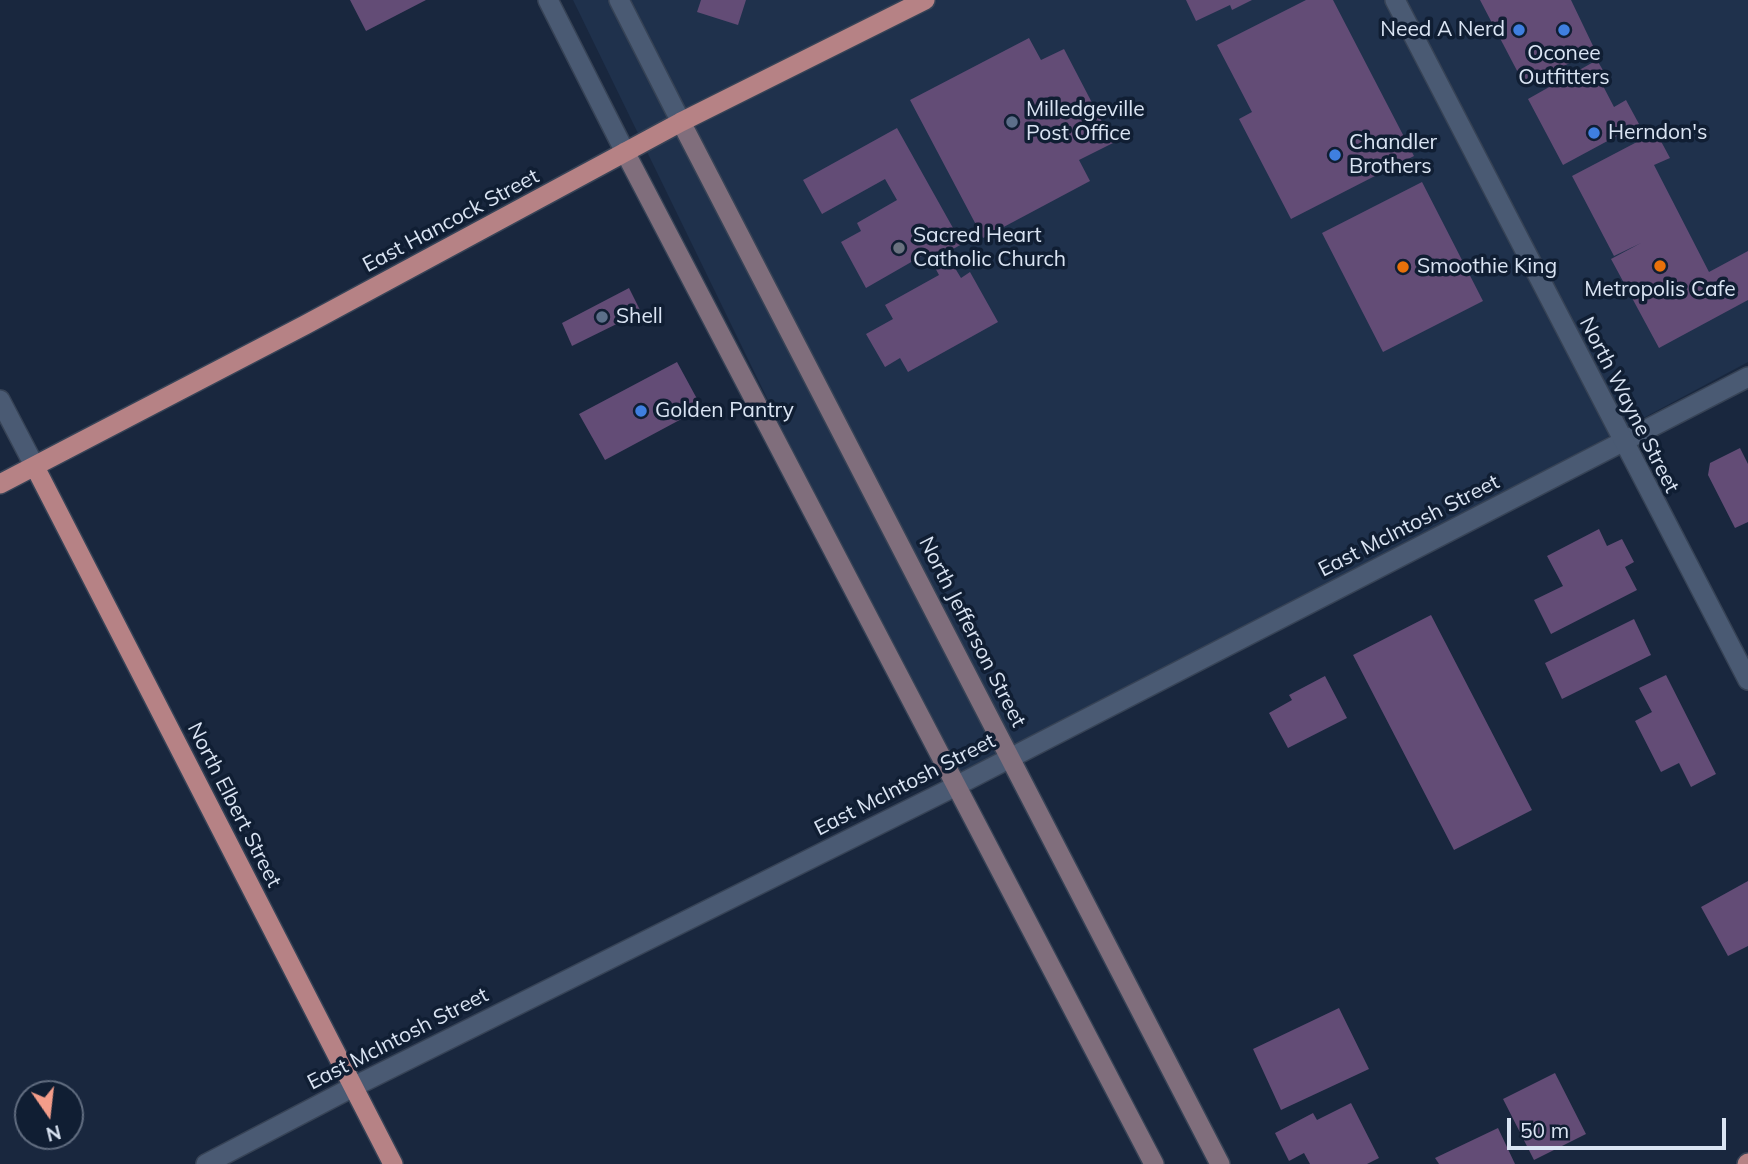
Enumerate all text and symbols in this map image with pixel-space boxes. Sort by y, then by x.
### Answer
place label: Need A Nerd [1380,17,1505,43]
marker: Need A Nerd [1511,22,1527,38]
marker: Oconee Outfitters [1556,22,1572,38]
place label: Oconee Outfitters [1518,41,1610,91]
place label: Milledgeville Post Office [1026,97,1145,147]
marker: Milledgeville Post Office [1004,114,1020,130]
place label: Herndon's [1608,120,1707,146]
marker: Herndon's [1586,125,1602,141]
place label: Chandler Brothers [1349,130,1437,180]
marker: Chandler Brothers [1327,147,1343,163]
street label: East Hancock Street [359,164,543,278]
place label: Sacred Heart Catholic Church [913,223,1066,273]
marker: Sacred Heart Catholic Church [891,240,907,256]
place label: Smoothie King [1417,254,1557,280]
marker: Metropolis Cafe [1652,258,1668,274]
marker: Smoothie King [1395,259,1411,275]
place label: Metropolis Cafe [1584,277,1736,303]
place label: Shell [616,304,663,330]
marker: Shell [594,309,610,325]
street label: North Wayne Street [1574,313,1684,497]
place label: Golden Pantry [655,398,794,424]
marker: Golden Pantry [633,403,649,419]
street label: East McIntosh Street [1314,469,1504,583]
street label: North Jefferson Street [913,533,1031,731]
street label: North Elbert Street [182,718,286,892]
street label: East McIntosh Street [810,728,1000,842]
street label: East McIntosh Street [303,982,493,1096]
north arrow [14,1080,84,1150]
scale bar [1510,1104,1729,1148]
text: 50 m [1520,1117,1569,1143]
text: N [44,1120,63,1147]

